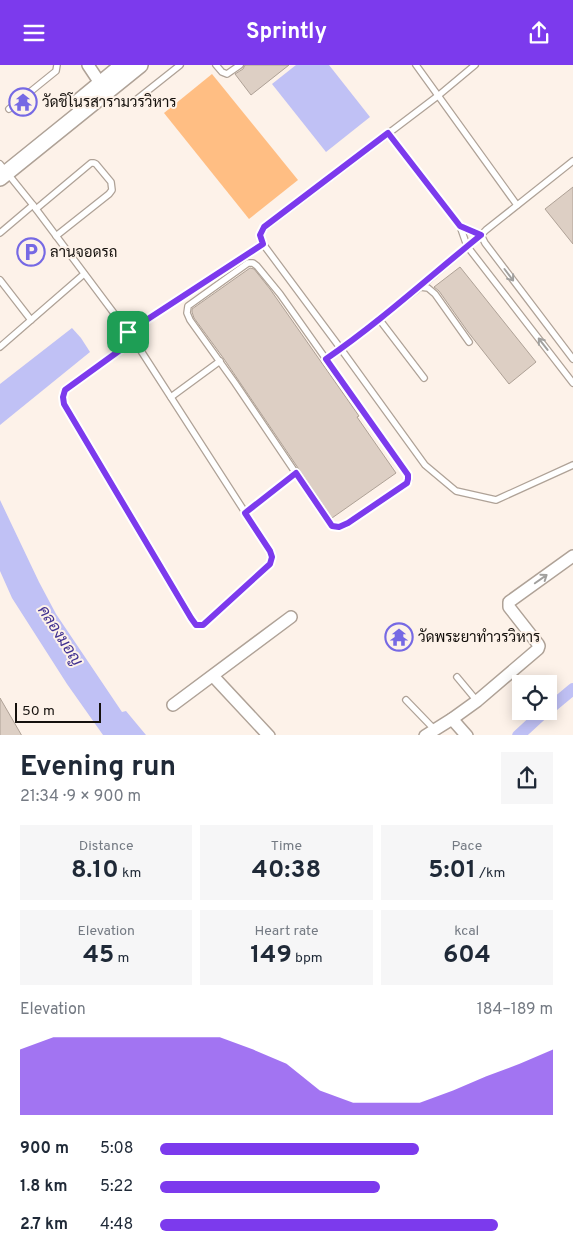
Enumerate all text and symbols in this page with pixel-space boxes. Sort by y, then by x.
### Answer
icon: menu [20,19,48,47]
text: Sprintly [246,19,327,46]
icon: share [525,19,553,47]
temple icon: วัดชิโนรสารามวรวิหาร [8,87,38,117]
place label: วัดชิโนรสารามวรวิหาร [42,92,177,113]
parking icon: ลานจอดรถ [16,237,46,267]
place label: ลานจอดรถ [50,244,118,263]
one-way arrow [504,268,514,282]
pin [107,311,149,353]
icon: arrive [114,318,142,346]
one-way arrow [538,338,549,351]
one-way arrow [534,574,548,584]
water label: คลองมอญ [32,602,87,671]
temple icon: วัดพระยาทําวรวิหาร [384,622,414,652]
place label: วัดพระยาทําวรวิหาร [418,628,540,648]
map controls [512,675,557,720]
button: locate [512,675,557,720]
scale bar [15,701,101,724]
text: 50 m [22,703,55,720]
text: Evening run [20,750,176,786]
button: share [501,752,553,804]
text: 21:34 · 9 × 900 m [20,787,141,807]
text: Distance [79,838,134,855]
text: Time [271,838,302,855]
text: Pace [451,838,482,855]
text: 8.10 [71,855,119,887]
text: 40:38 [252,855,321,887]
text: 5:01 [428,855,476,887]
text: km [119,865,141,882]
text: /km [476,865,505,882]
text: Elevation [77,923,135,940]
text: Heart rate [254,923,319,940]
text: kcal [454,923,479,940]
text: 45 [83,940,114,972]
text: 149 [250,940,292,972]
text: 604 [443,940,491,972]
text: m [114,950,129,967]
text: bpm [292,950,323,967]
text: Elevation [20,1000,86,1020]
text: 184–189 m [477,1000,553,1020]
text: 900 m [20,1139,69,1159]
text: 5:08 [100,1139,134,1159]
text: 1.8 km [20,1177,67,1197]
text: 5:22 [100,1177,133,1197]
text: 2.7 km [20,1215,68,1235]
text: 4:48 [100,1215,133,1235]

